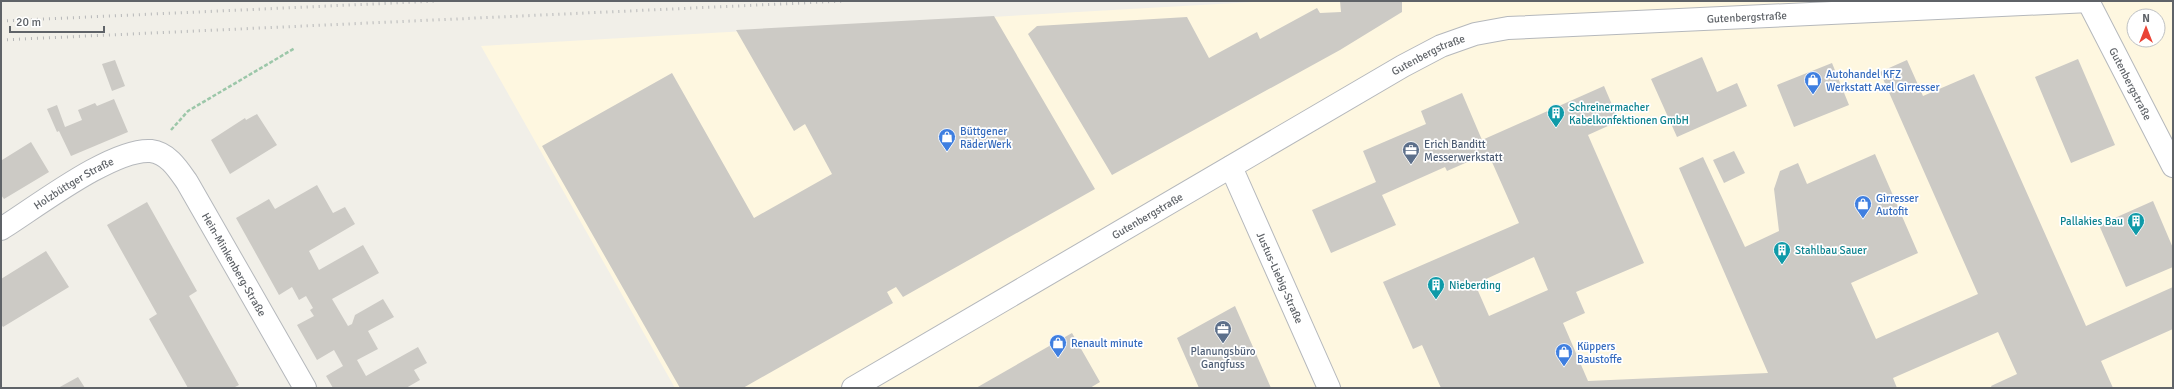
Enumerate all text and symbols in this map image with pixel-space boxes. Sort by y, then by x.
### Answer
scale bar [10,8,104,34]
north arrow [2126,8,2166,48]
street label: Gutenbergstraße [1707,9,1787,26]
text: N [2142,12,2150,25]
text: 20 m [16,15,41,30]
street label: Gutenbergstraße [1389,32,1467,78]
street label: Gutenbergstraße [2106,45,2154,123]
place label: Autohandel KFZ Werkstatt Axel Girresser [1826,68,1940,94]
shop icon: Autohandel KFZ Werkstatt Axel Girresser [1803,70,1823,95]
place label: Schreinermacher Kabelkonfektionen GmbH [1569,101,1689,127]
building icon: Schreinermacher Kabelkonfektionen GmbH [1546,103,1566,128]
place label: Büttgener RäderWerk [960,125,1012,151]
shop icon: Büttgener RäderWerk [937,127,957,152]
place label: Erich Banditt Messerwerkstatt [1424,138,1503,164]
office icon: Erich Banditt Messerwerkstatt [1401,140,1421,165]
street label: Holzbüttger Straße [31,155,116,212]
street label: Gutenbergstraße [1110,190,1185,242]
place label: Girresser Autofit [1876,192,1919,218]
shop icon: Girresser Autofit [1853,194,1873,219]
street label: Hein-Minkenberg-Straße [199,210,269,319]
building icon: Pallakies Bau [2126,211,2146,236]
place label: Pallakies Bau [2060,215,2123,228]
street label: Justus-Liebig-Straße [1254,230,1306,326]
building icon: Stahlbau Sauer [1772,240,1792,265]
place label: Stahlbau Sauer [1795,244,1867,257]
building icon: Nieberding [1426,275,1446,300]
place label: Nieberding [1449,279,1501,292]
office icon: Planungsbüro Gangfuss [1213,319,1233,344]
shop icon: Renault minute [1048,333,1068,358]
place label: Renault minute [1071,337,1143,350]
place label: Küppers Baustoffe [1577,340,1622,366]
shop icon: Küppers Baustoffe [1554,342,1574,367]
place label: Planungsbüro Gangfuss [1190,345,1256,371]

